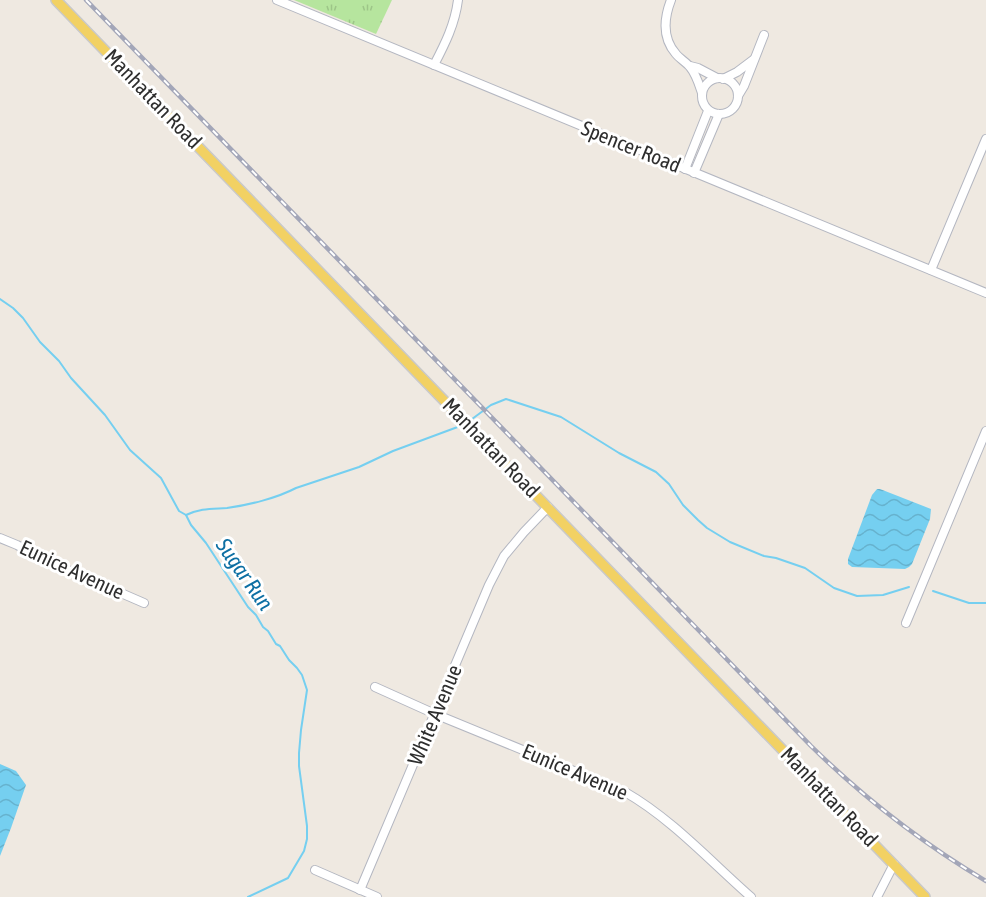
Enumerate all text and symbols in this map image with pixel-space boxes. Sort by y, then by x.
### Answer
street label: Manhattan Road [100,44,207,153]
street label: Spencer Road [578,115,685,177]
street label: Manhattan Road [438,393,545,502]
water label: Sugar Run [210,532,279,615]
street label: Eunice Avenue [16,534,128,604]
street label: White Avenue [402,661,466,768]
street label: Eunice Avenue [519,738,632,804]
street label: Manhattan Road [776,742,883,851]

